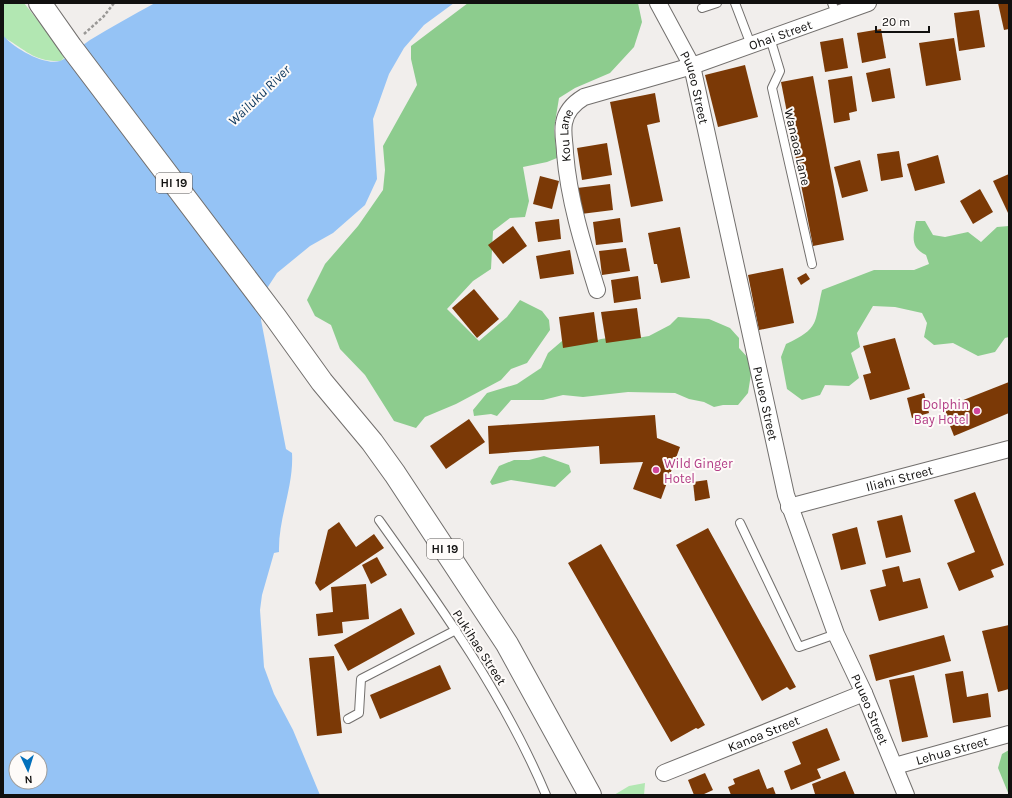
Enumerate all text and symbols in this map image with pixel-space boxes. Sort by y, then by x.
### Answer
scale bar [876,8,929,34]
text: 20 m [882,15,910,29]
street label: Ohai Street [747,17,814,53]
street label: Puueo Street [677,48,712,126]
water label: Wailuku River [225,61,295,129]
street label: Kou Lane [556,106,577,163]
street label: Wanaoa Lane [781,107,814,187]
road number: HI 19 [156,173,192,193]
street label: Puueo Street [750,365,781,442]
place label: Dolphin Bay Hotel [914,397,969,427]
marker: Dolphin Bay Hotel [972,406,982,416]
place label: Wild Ginger Hotel [664,456,733,486]
street label: Iliahi Street [864,462,935,494]
marker: Wild Ginger Hotel [651,465,661,475]
road number: HI 19 [427,539,463,559]
street label: Pukihae Street [450,607,510,688]
street label: Puueo Street [848,671,891,747]
street label: Kanoa Street [725,713,802,755]
street label: Lehua Street [914,733,990,768]
north arrow [8,750,48,790]
text: N [24,773,33,786]

